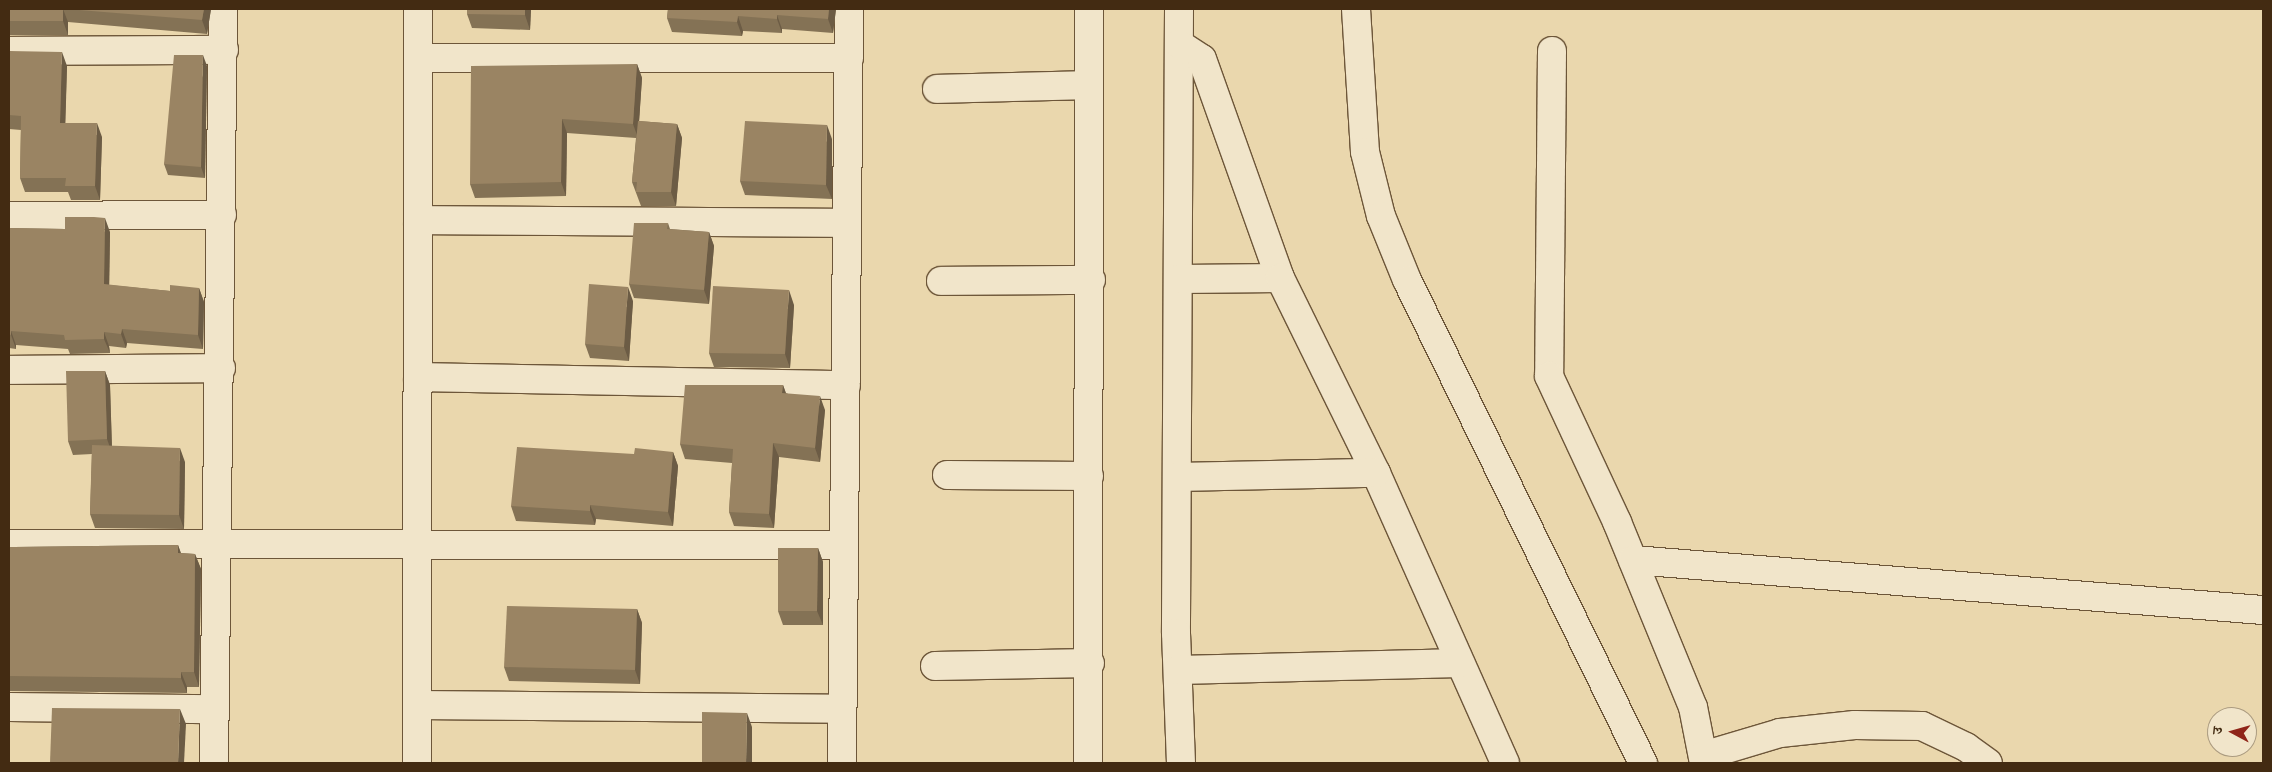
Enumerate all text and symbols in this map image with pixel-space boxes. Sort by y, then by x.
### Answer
north arrow [2207,707,2257,757]
text: उ [2209,726,2227,735]

